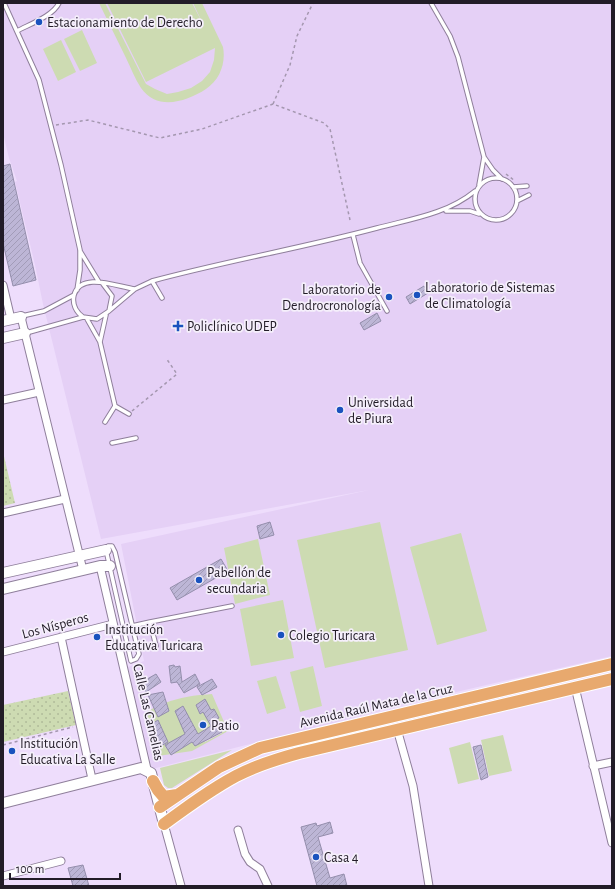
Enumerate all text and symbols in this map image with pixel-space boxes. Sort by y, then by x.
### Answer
place label: Estacionamiento de Derecho [47,16,203,30]
marker: Estacionamiento de Derecho [34,17,44,27]
place label: Laboratorio de Sistemas de Climatología [425,281,555,311]
place label: Laboratorio de Dendrocronología [282,283,382,313]
marker: Laboratorio de Sistemas de Climatología [412,290,422,300]
marker: Laboratorio de Dendrocronología [384,292,394,302]
marker: Policlínico UDEP [172,320,184,332]
place label: Policlínico UDEP [187,320,277,334]
place label: Universidad de Piura [348,396,413,426]
marker: Universidad de Piura [335,405,345,415]
place label: Pabellón de secundaria [207,566,271,596]
marker: Pabellón de secundaria [194,575,204,585]
street label: Los Nísperos [20,610,90,642]
place label: Institución Educativa Turicara [105,623,203,653]
place label: Colegio Turicara [289,629,376,643]
marker: Colegio Turicara [276,630,286,640]
marker: Institución Educativa Turicara [92,632,102,642]
street label: Calle Las Camelias [130,662,166,762]
street label: Avenida Raúl Mata de la Cruz [298,681,454,730]
place label: Patio [211,719,239,733]
marker: Patio [198,720,208,730]
place label: Institución Educativa La Salle [20,737,116,767]
marker: Institución Educativa La Salle [7,746,17,756]
place label: Casa 4 [324,851,359,865]
marker: Casa 4 [311,852,321,862]
scale bar [10,855,120,881]
text: 100 m [16,863,44,875]

